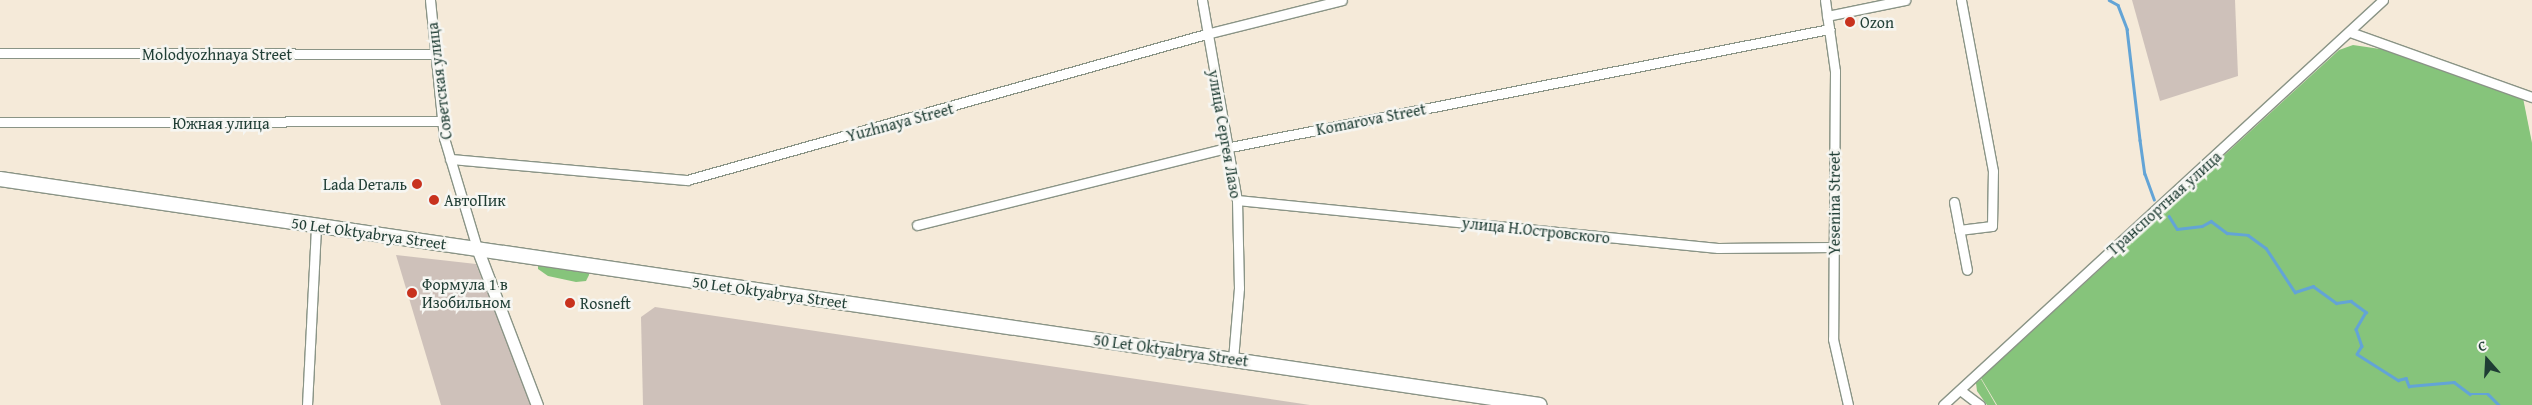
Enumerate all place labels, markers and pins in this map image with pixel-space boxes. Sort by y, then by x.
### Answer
place label: Ozon [1860,12,1894,32]
marker: Ozon [1844,16,1856,28]
place label: Lada Dеталь [323,174,407,194]
marker: Lada Dеталь [411,178,423,190]
place label: АвтоПик [444,190,506,210]
marker: АвтоПик [428,194,440,206]
place label: Формула 1 в Изобильном [422,274,511,312]
marker: Формула 1 в Изобильном [406,287,418,299]
place label: Rosneft [580,293,631,313]
marker: Rosneft [564,297,576,309]

